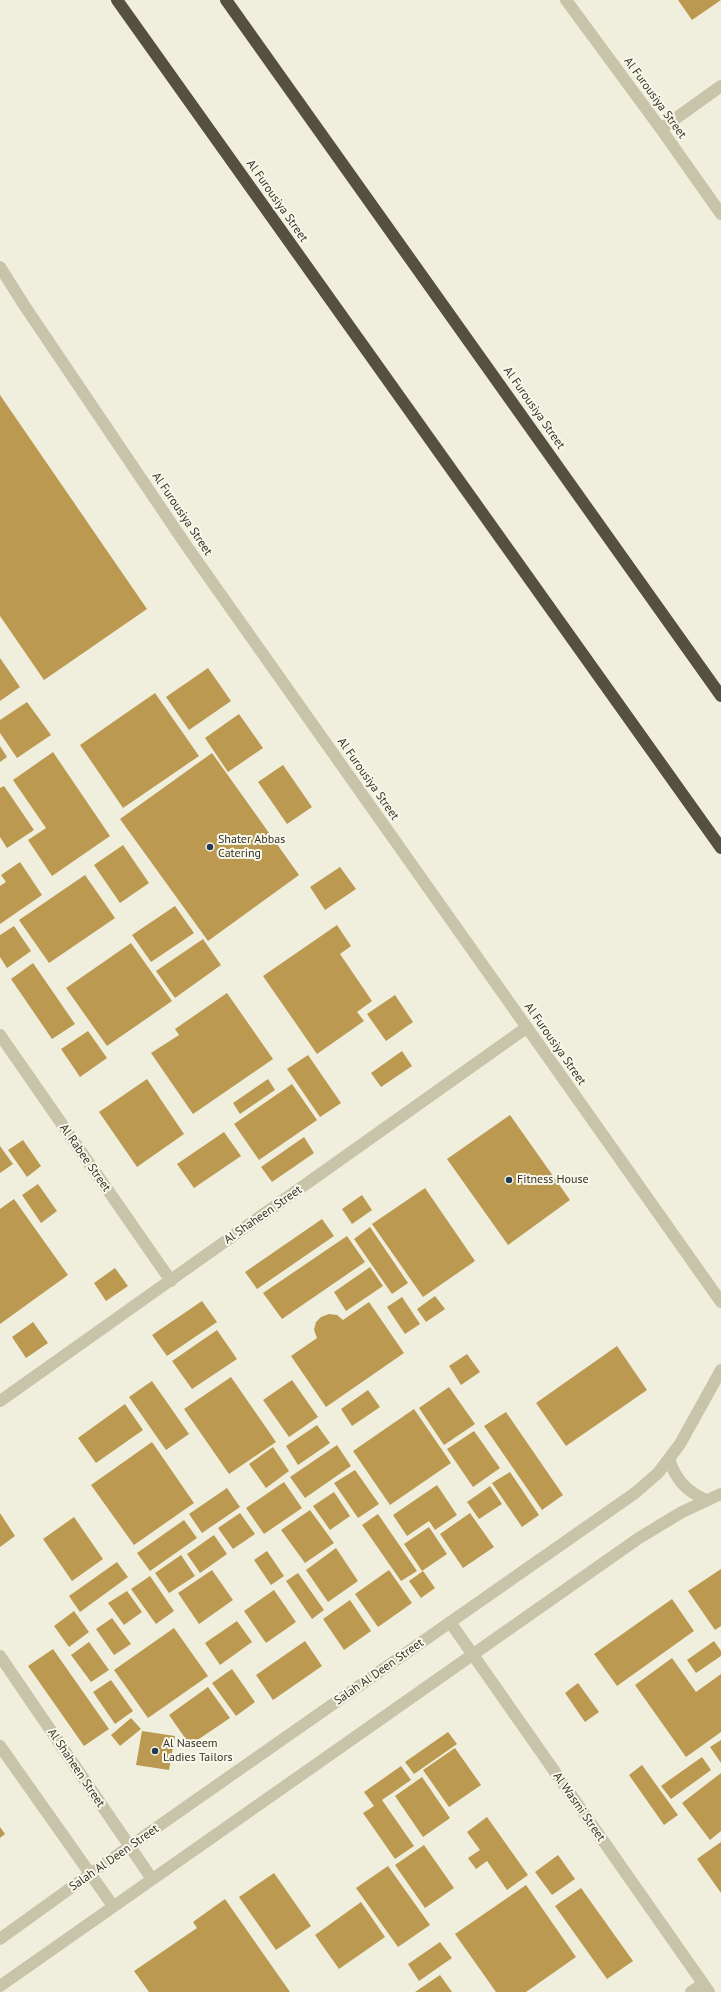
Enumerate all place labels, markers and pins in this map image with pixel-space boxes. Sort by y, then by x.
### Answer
place label: Shater Abbas Catering [218,833,285,861]
marker: Shater Abbas Catering [205,842,215,852]
place label: Fitness House [517,1173,589,1187]
marker: Fitness House [504,1175,514,1185]
place label: Al Naseem Ladies Tailors [163,1737,233,1765]
marker: Al Naseem Ladies Tailors [150,1746,160,1756]

